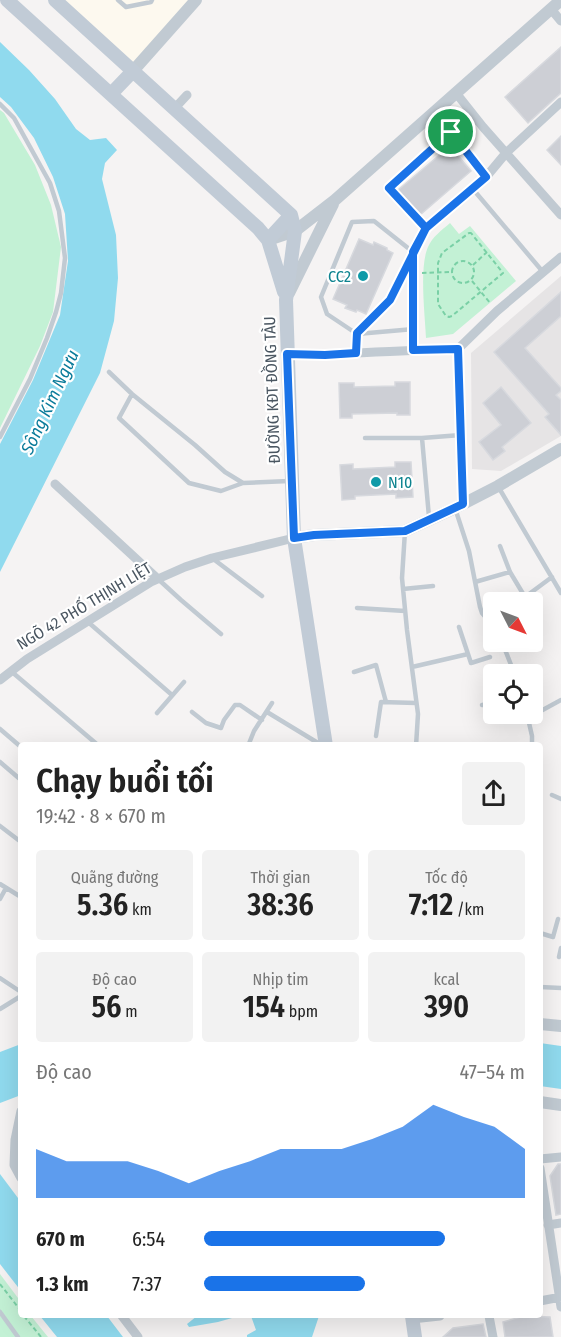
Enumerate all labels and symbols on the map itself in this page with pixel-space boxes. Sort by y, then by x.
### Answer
pin [425,106,476,157]
place label: CC2 [328,267,351,286]
marker: CC2 [356,269,370,283]
street label: ĐƯỜNG KĐT ĐỒNG TÀU [257,316,284,464]
water label: Sông Kim Ngưu [16,346,84,459]
place label: N10 [388,473,412,492]
marker: N10 [369,475,383,489]
street label: NGÕ 42 PHỐ THỊNH LIỆT [12,555,155,654]
north arrow [483,592,543,652]

